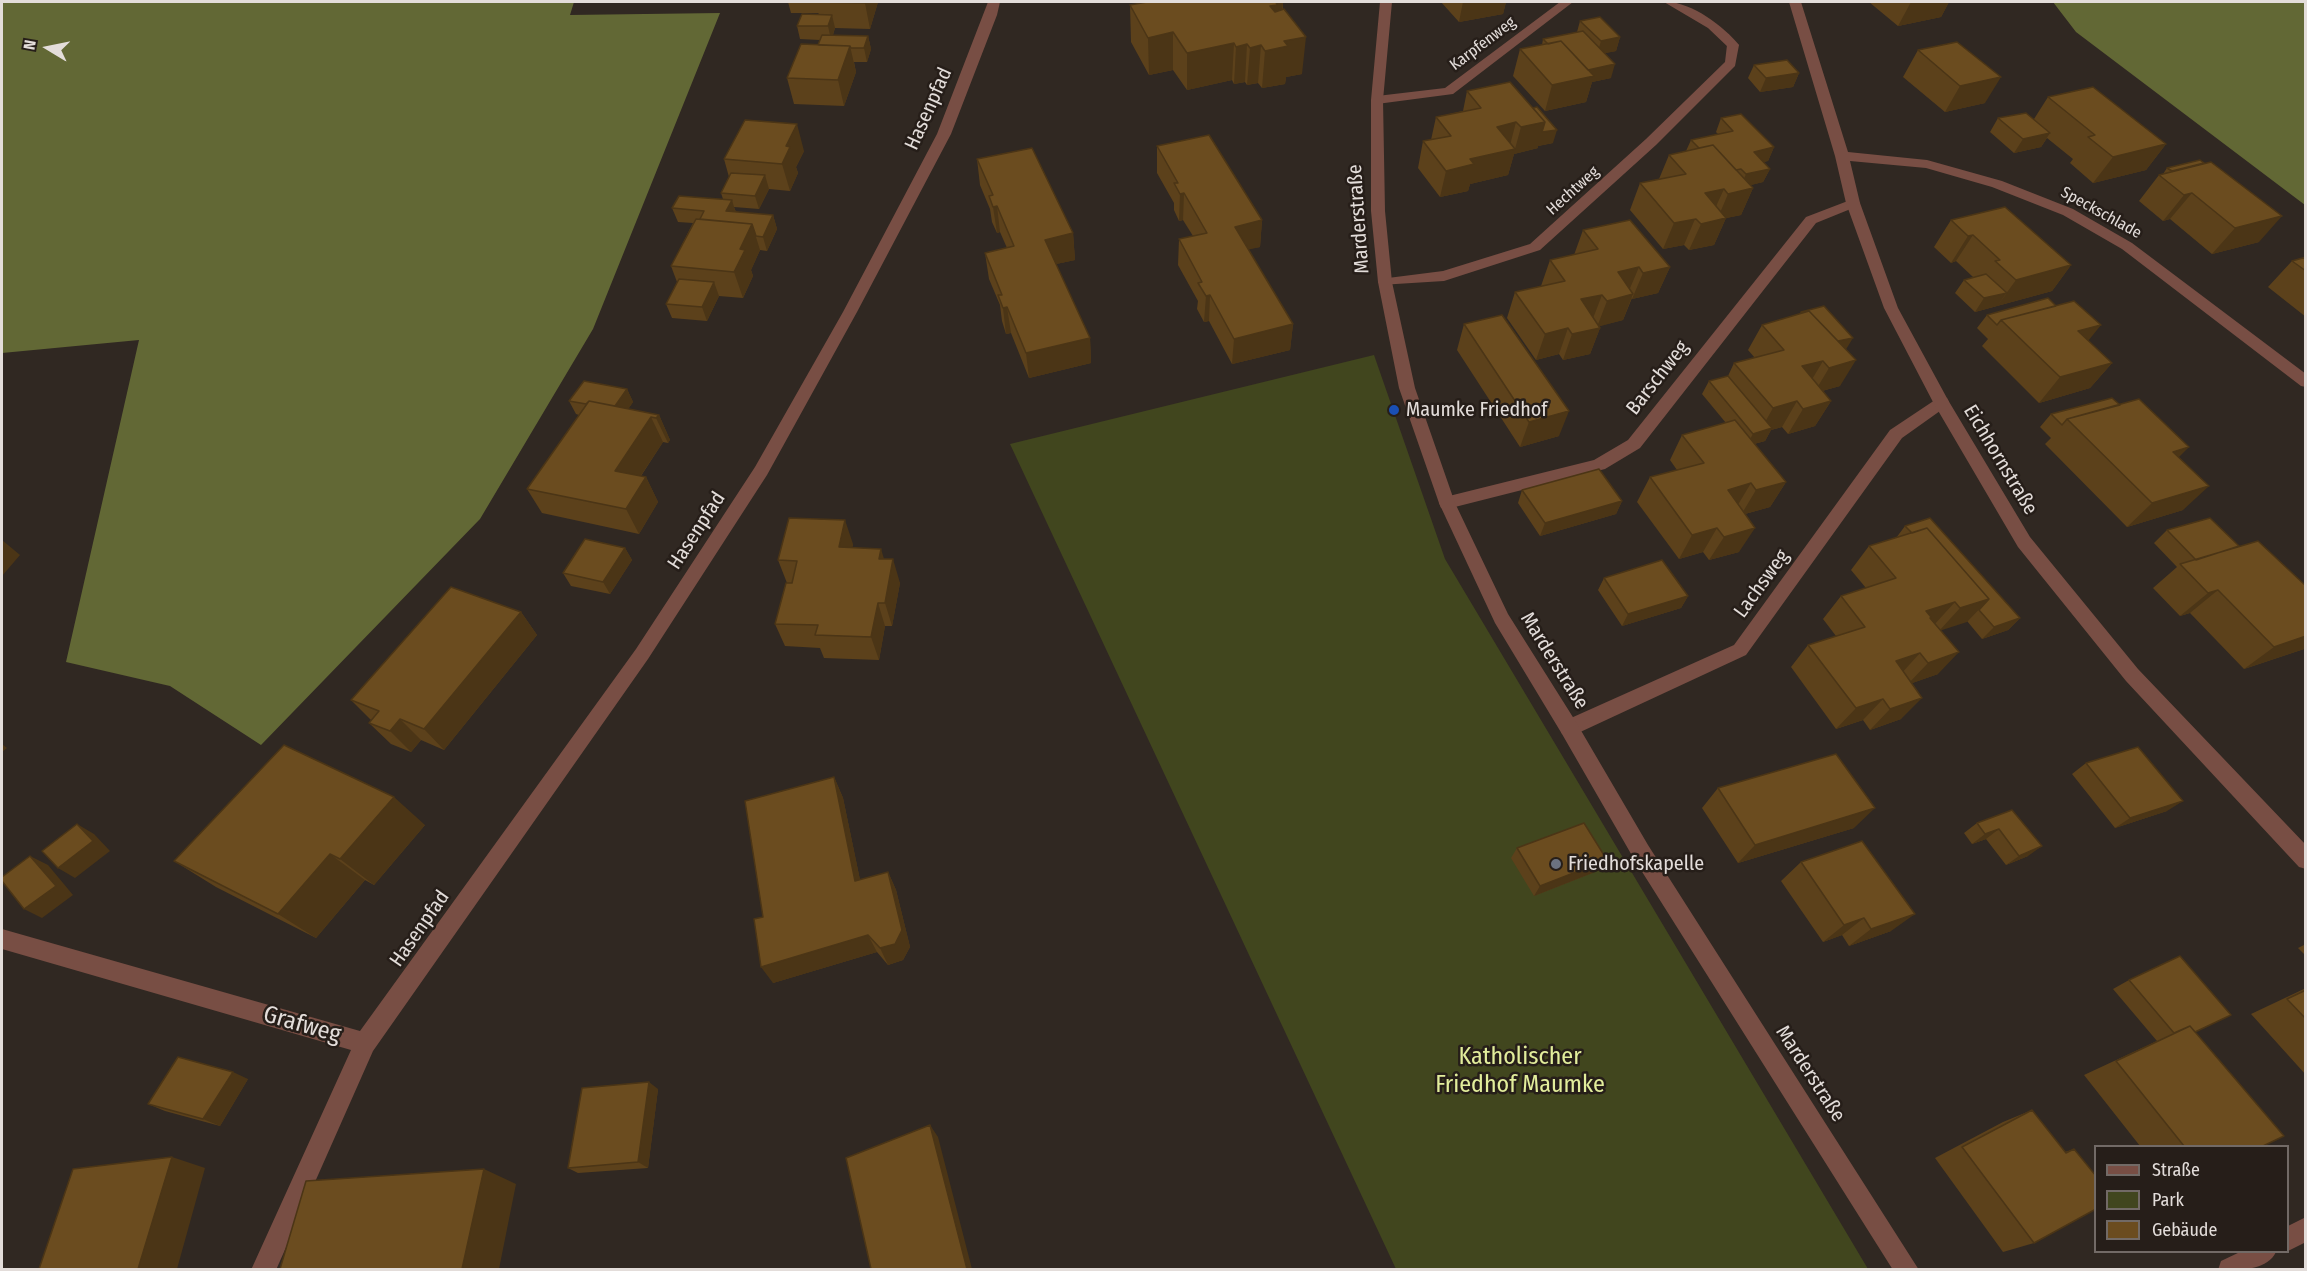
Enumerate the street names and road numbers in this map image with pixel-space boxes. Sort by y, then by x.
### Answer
street label: Karpfenweg [1446,13,1520,75]
street label: Hasenpfad [900,64,958,154]
street label: Hechtweg [1543,162,1603,220]
street label: Marderstraße [1343,164,1375,274]
street label: Speckschlade [2057,183,2145,243]
street label: Barschweg [1622,336,1694,420]
street label: Eichhornstraße [1958,401,2042,519]
street label: Hasenpfad [663,488,731,574]
street label: Lachsweg [1729,545,1795,623]
street label: Marderstraße [1515,608,1593,714]
street label: Hasenpfad [385,886,455,972]
street label: Grafweg [260,1000,344,1050]
street label: Marderstraße [1770,1022,1850,1126]

